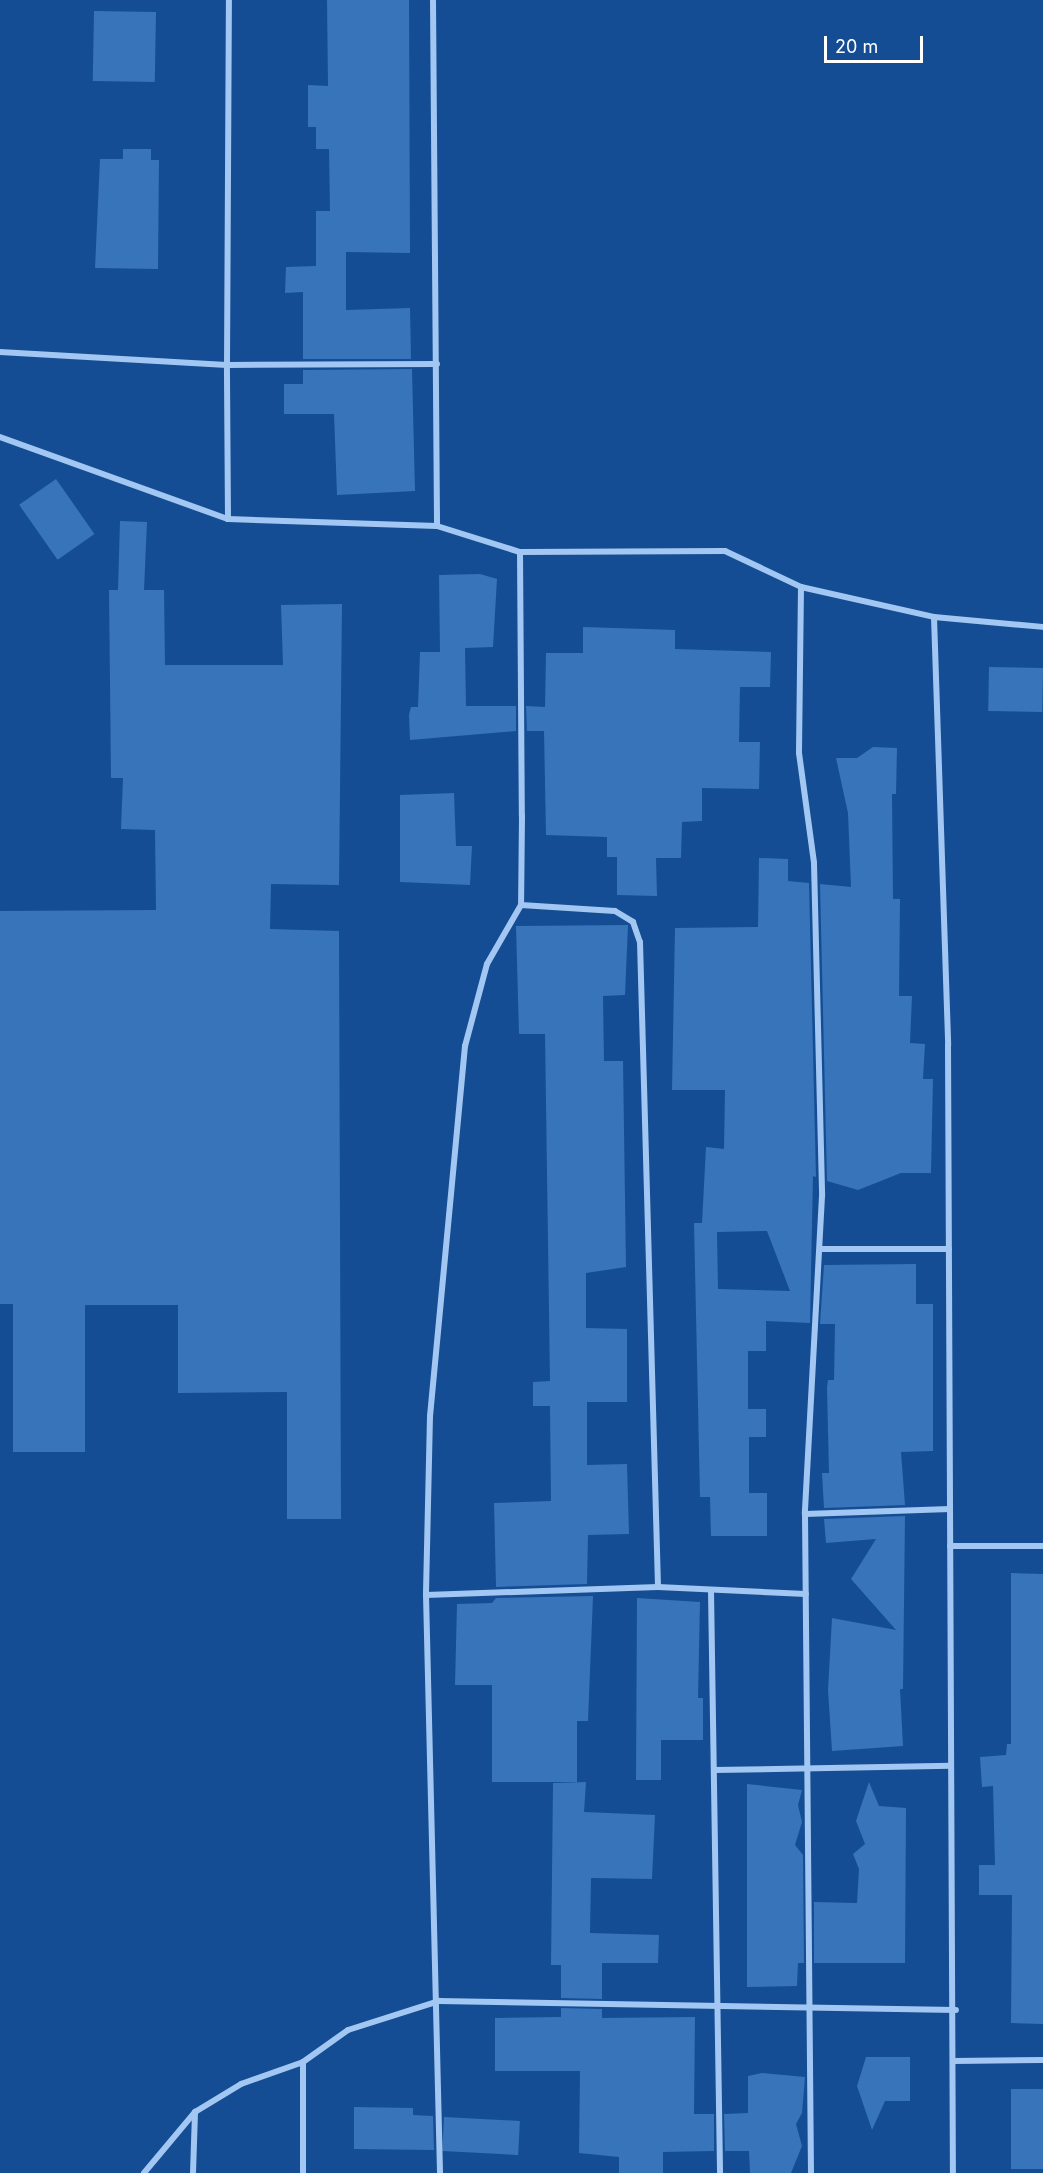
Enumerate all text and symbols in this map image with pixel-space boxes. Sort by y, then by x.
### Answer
scale bar [827,24,926,62]
text: 20 m [835,36,878,57]

